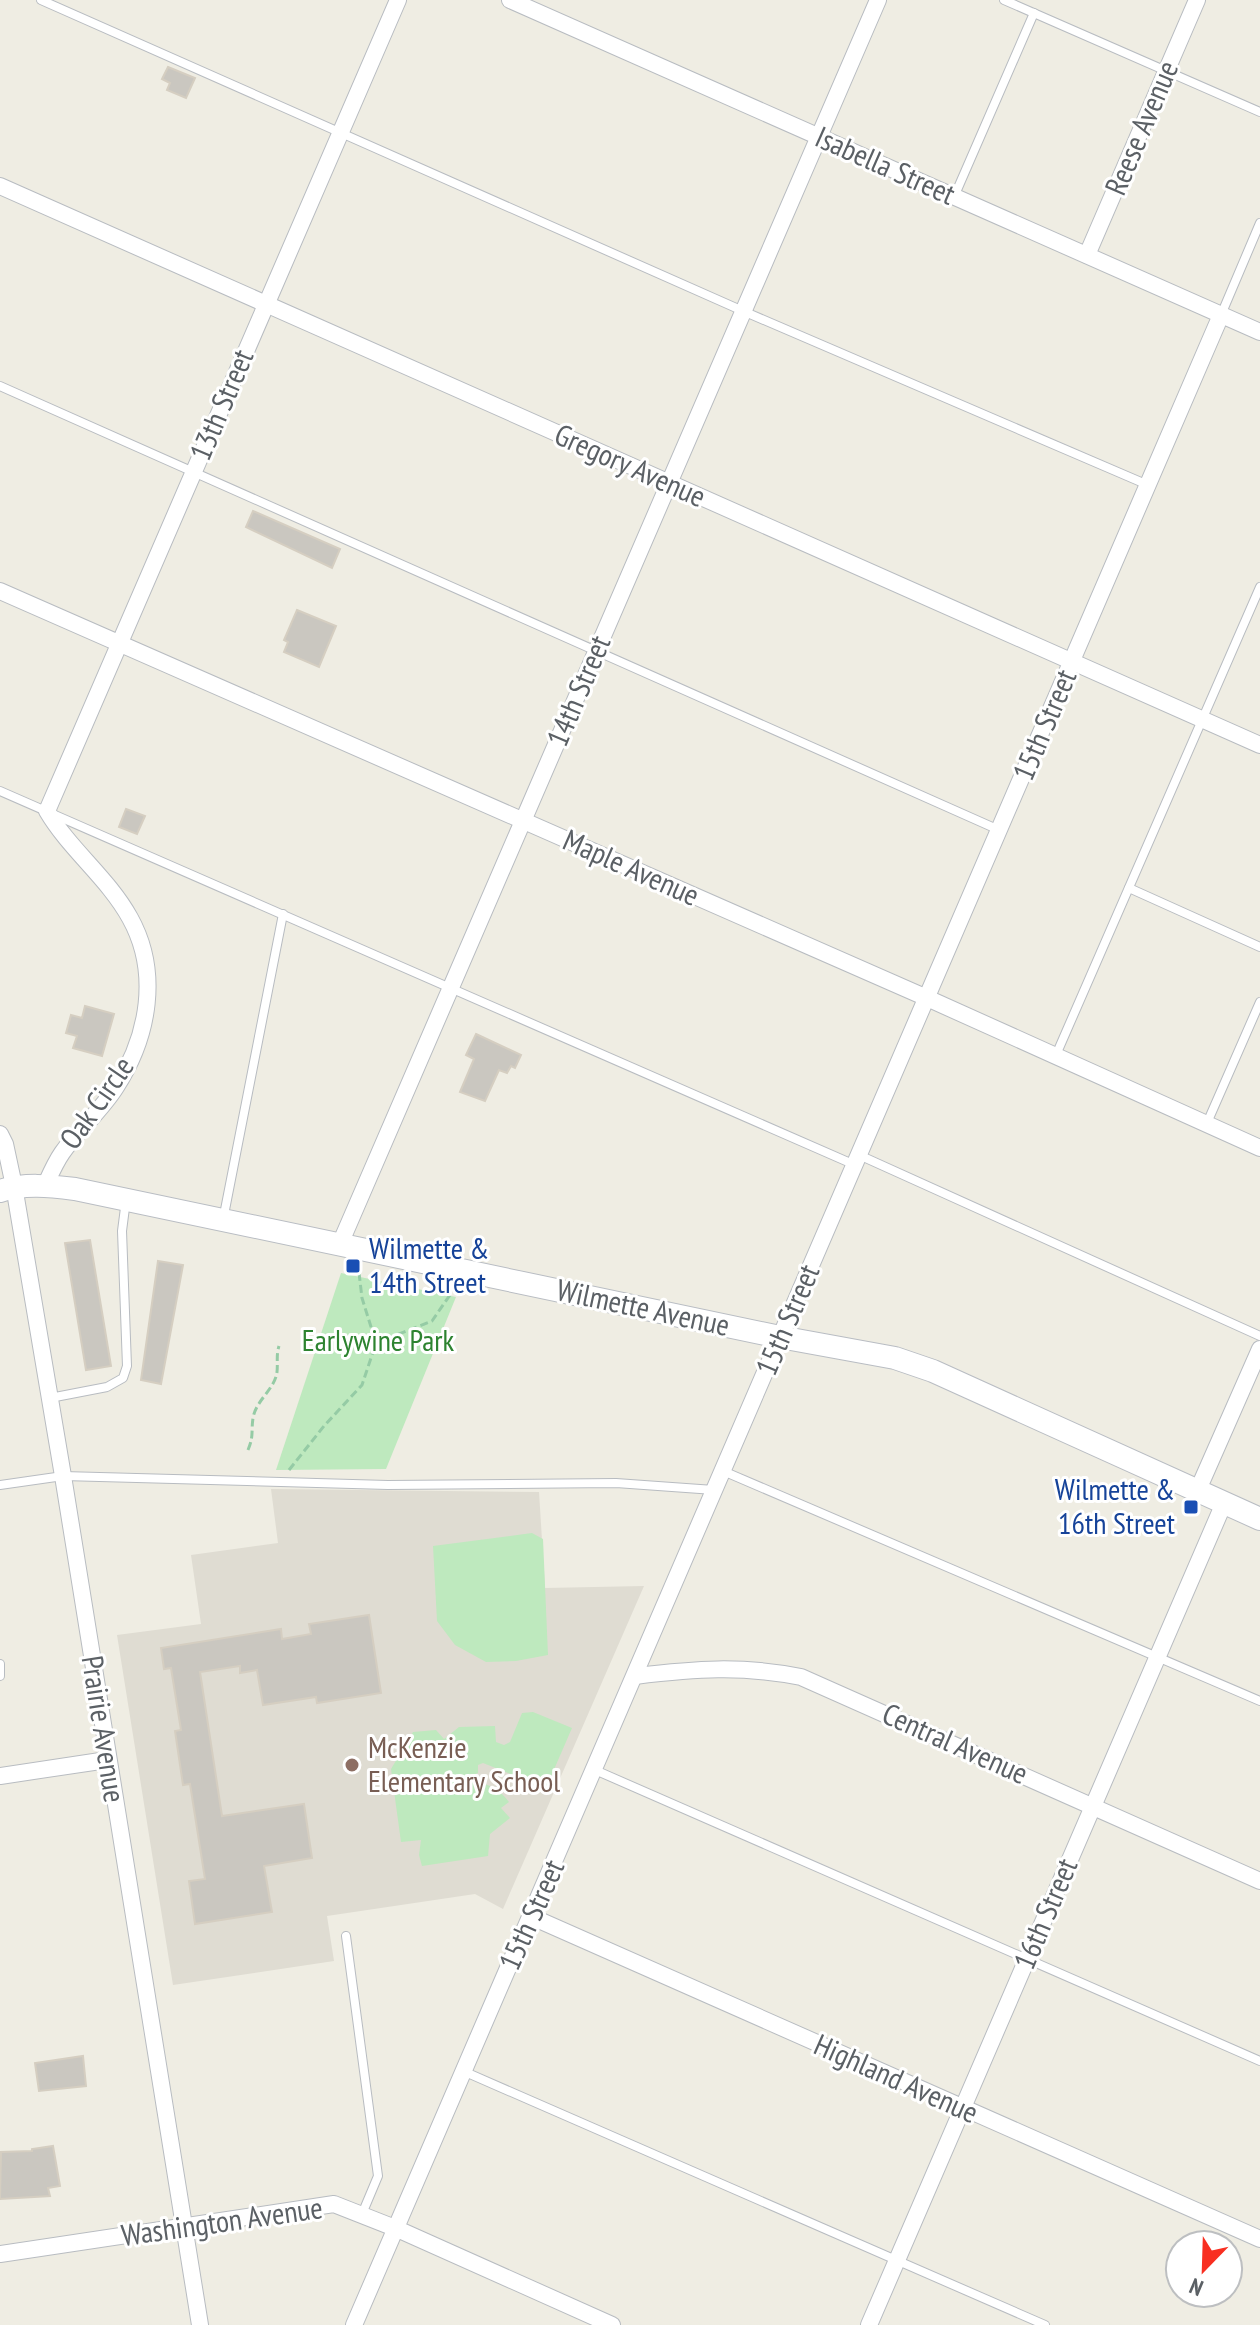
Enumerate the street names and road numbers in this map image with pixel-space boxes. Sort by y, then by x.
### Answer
street label: Reese Avenue [1095,55,1186,200]
street label: Isabella Street [810,117,962,213]
street label: 13th Street [180,342,262,466]
street label: Gregory Avenue [549,414,712,515]
street label: 14th Street [537,628,619,752]
street label: 15th Street [1003,662,1085,786]
street label: Maple Avenue [557,819,706,914]
street label: Oak Circle [50,1048,142,1156]
street label: 15th Street [746,1257,828,1381]
street label: Wilmette Avenue [553,1269,733,1344]
street label: Prairie Avenue [74,1653,135,1805]
street label: Central Avenue [877,1693,1034,1792]
street label: 16th Street [1004,1851,1086,1975]
street label: 15th Street [489,1852,573,1976]
street label: Highland Avenue [809,2024,985,2131]
street label: Washington Avenue [119,2187,325,2254]

